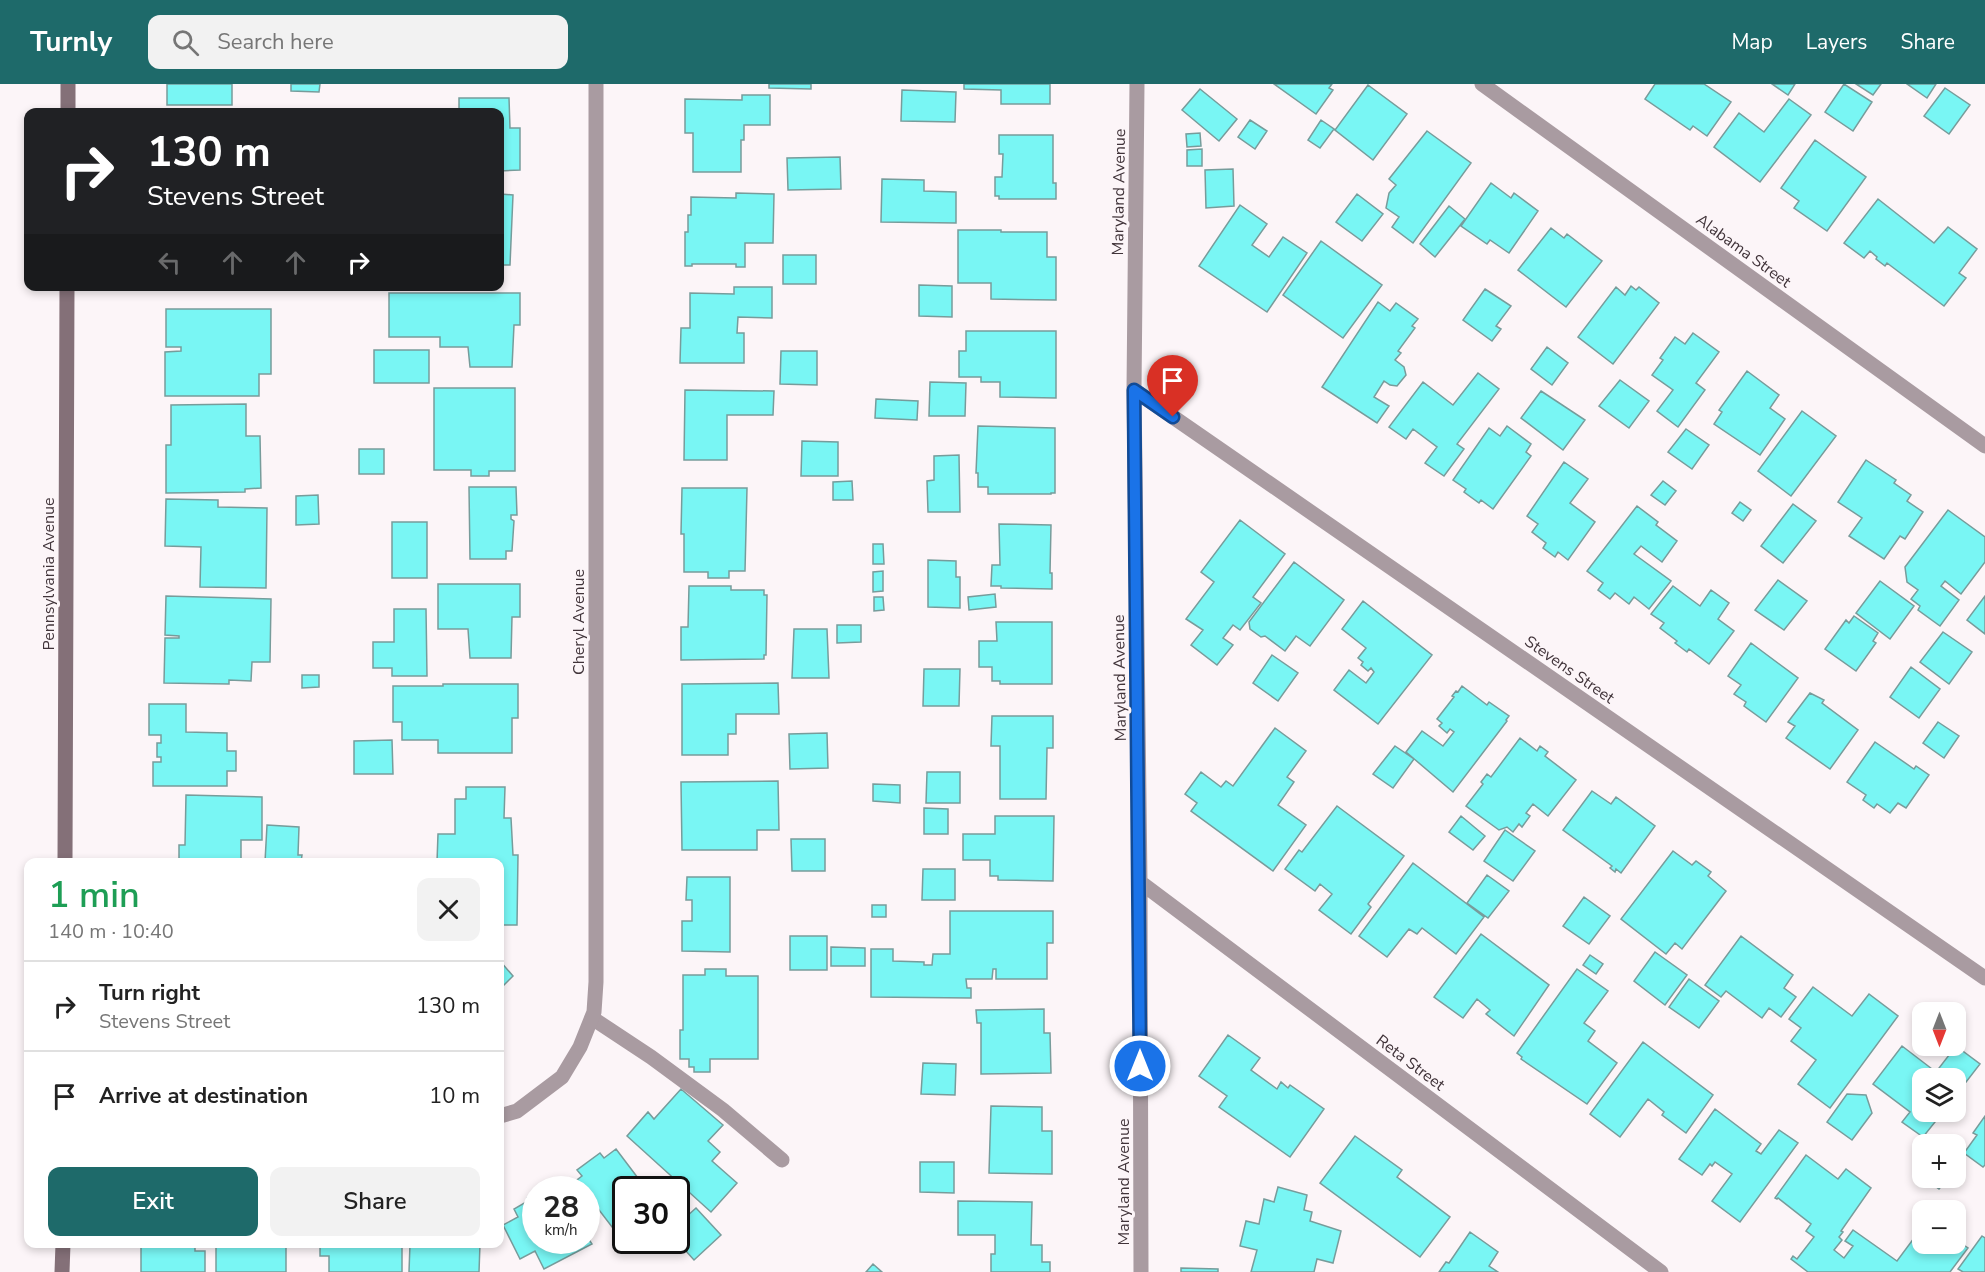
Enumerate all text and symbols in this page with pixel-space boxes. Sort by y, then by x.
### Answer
search box [148,15,568,69]
text: Turnly [30,23,112,61]
icon: search [169,26,202,59]
text: Search here [217,27,334,57]
text: Map [1731,28,1773,56]
text: Layers [1806,28,1867,56]
text: Share [1900,28,1955,56]
text: 130 m [147,124,271,181]
street label: Maryland Avenue [1107,128,1131,256]
icon: right [48,132,126,210]
text: Stevens Street [147,178,324,215]
street label: Alabama Street [1691,209,1796,293]
icon: left [153,246,186,279]
icon: ahead [216,246,249,279]
icon: ahead [279,246,312,279]
icon: right [342,246,375,279]
pin [1147,355,1198,417]
icon: arrive [1156,364,1189,397]
street label: Pennsylvania Avenue [38,497,60,651]
street label: Cheryl Avenue [568,569,590,675]
street label: Maryland Avenue [1108,614,1132,742]
street label: Stevens Street [1520,631,1619,709]
text: 1 min [48,871,140,920]
button: close [417,878,480,941]
text: 140 m · 10:40 [48,918,174,945]
text: Turn right [99,978,200,1008]
icon: right [48,990,81,1023]
text: 130 m [416,991,480,1021]
north arrow [1912,1002,1966,1056]
map controls [1912,1002,1966,1254]
text: Stevens Street [99,1008,230,1035]
street label: Reta Street [1371,1030,1450,1096]
position arrow [1108,1034,1172,1098]
button: layers [1912,1068,1966,1122]
icon: arrive [48,1080,81,1113]
text: Arrive at destination [99,1081,308,1111]
text: 10 m [429,1081,480,1111]
street label: Maryland Avenue [1113,1119,1135,1245]
button: + [1912,1134,1966,1188]
button: Exit [48,1167,258,1236]
button: Share [270,1167,480,1236]
speed limit sign: 30 [612,1176,690,1254]
text: 28 [543,1187,579,1228]
button: − [1912,1200,1966,1254]
text: km/h [544,1220,578,1240]

